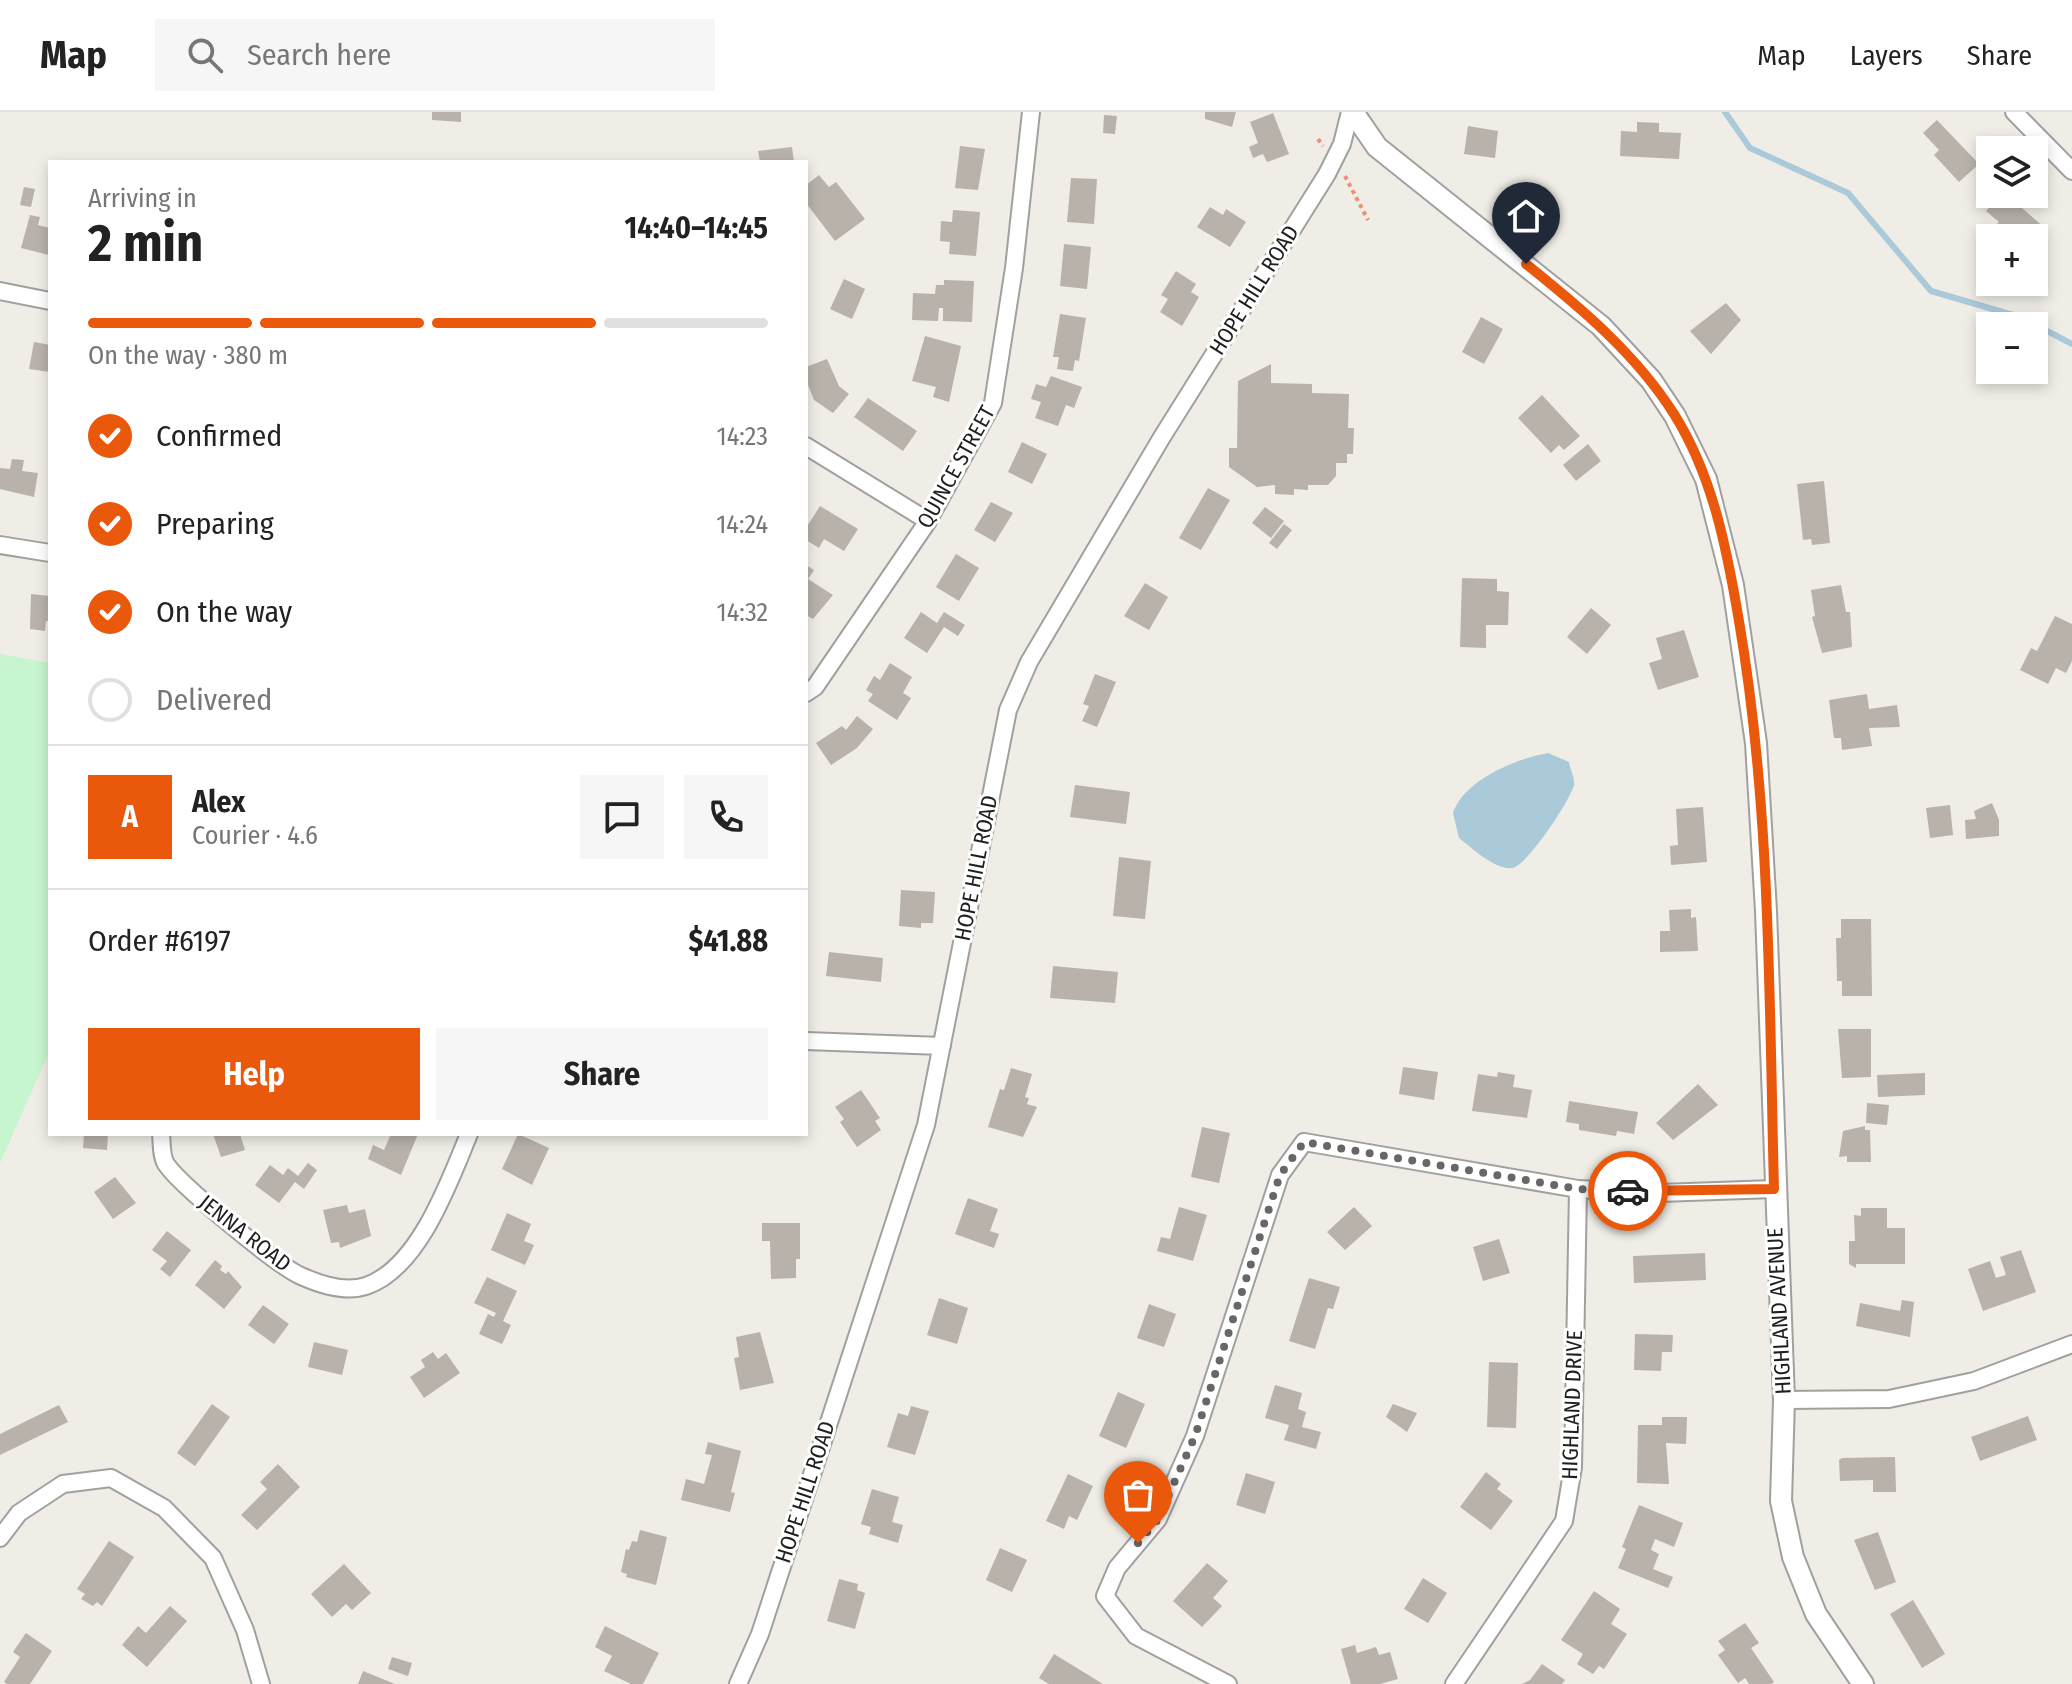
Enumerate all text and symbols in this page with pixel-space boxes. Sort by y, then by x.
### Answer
search box [155,19,715,91]
text: Map [40,32,107,78]
icon: search [183,33,227,77]
text: Search here [247,37,391,73]
text: Map [1757,39,1806,72]
text: Layers [1850,39,1923,72]
text: Share [1967,39,2032,72]
map controls [1976,136,2048,384]
button: layers [1976,136,2048,208]
pin [1492,182,1560,264]
text: Arriving in [88,183,197,214]
icon: home [1504,194,1548,238]
text: 14:40–14:45 [625,210,768,246]
text: 2 min [88,212,203,275]
street label: HOPE HILL ROAD [1203,220,1305,360]
button: + [1976,224,2048,296]
button: − [1976,312,2048,384]
text: On the way · 380 m [88,340,288,371]
street label: QUINCE STREET [911,400,1001,533]
icon: check [88,414,132,458]
text: Confirmed [156,418,282,454]
text: 14:23 [717,421,768,452]
icon: check [88,502,132,546]
text: Preparing [156,506,274,542]
text: 14:24 [716,509,768,540]
icon: check [88,590,132,634]
text: On the way [156,594,292,630]
text: 14:32 [717,597,768,628]
text: Delivered [156,682,272,718]
button: chat [580,775,664,859]
button: phone [684,775,768,859]
text: Alex [192,784,245,820]
street label: HOPE HILL ROAD [949,793,1003,943]
text: A [122,799,138,835]
text: Courier · 4.6 [192,820,318,851]
text: Order #6197 [88,923,231,959]
text: $41.88 [688,923,768,959]
button: Help [88,1028,420,1120]
button: Share [436,1028,768,1120]
courier [1588,1151,1668,1231]
icon: car [1606,1169,1650,1213]
street label: JENNA ROAD [194,1189,296,1277]
street label: HIGHLAND AVENUE [1761,1227,1797,1395]
street label: HIGHLAND DRIVE [1556,1330,1588,1480]
street label: HOPE HILL ROAD [769,1418,841,1566]
pin [1104,1461,1172,1543]
icon: bag [1116,1473,1160,1517]

